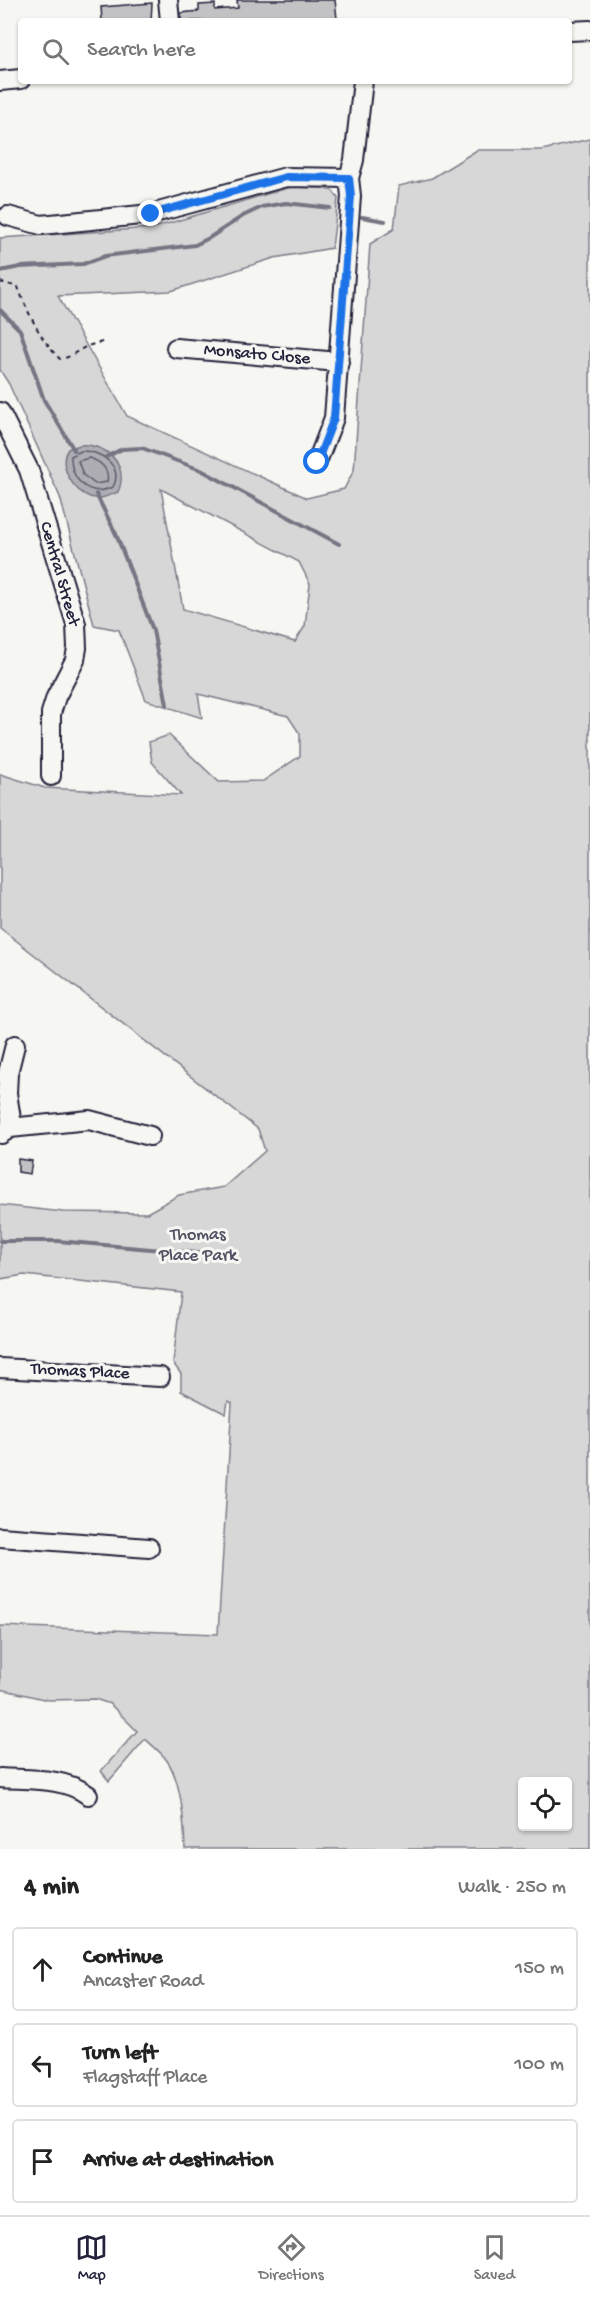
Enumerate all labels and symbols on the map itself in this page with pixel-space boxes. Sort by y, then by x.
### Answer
route end [137,200,163,226]
street label: Monsato Close [203,340,312,370]
route start [303,448,329,474]
street label: Central Street [34,519,84,630]
park label: Thomas Place Park [158,1225,239,1267]
street label: Thomas Place [29,1359,131,1385]

